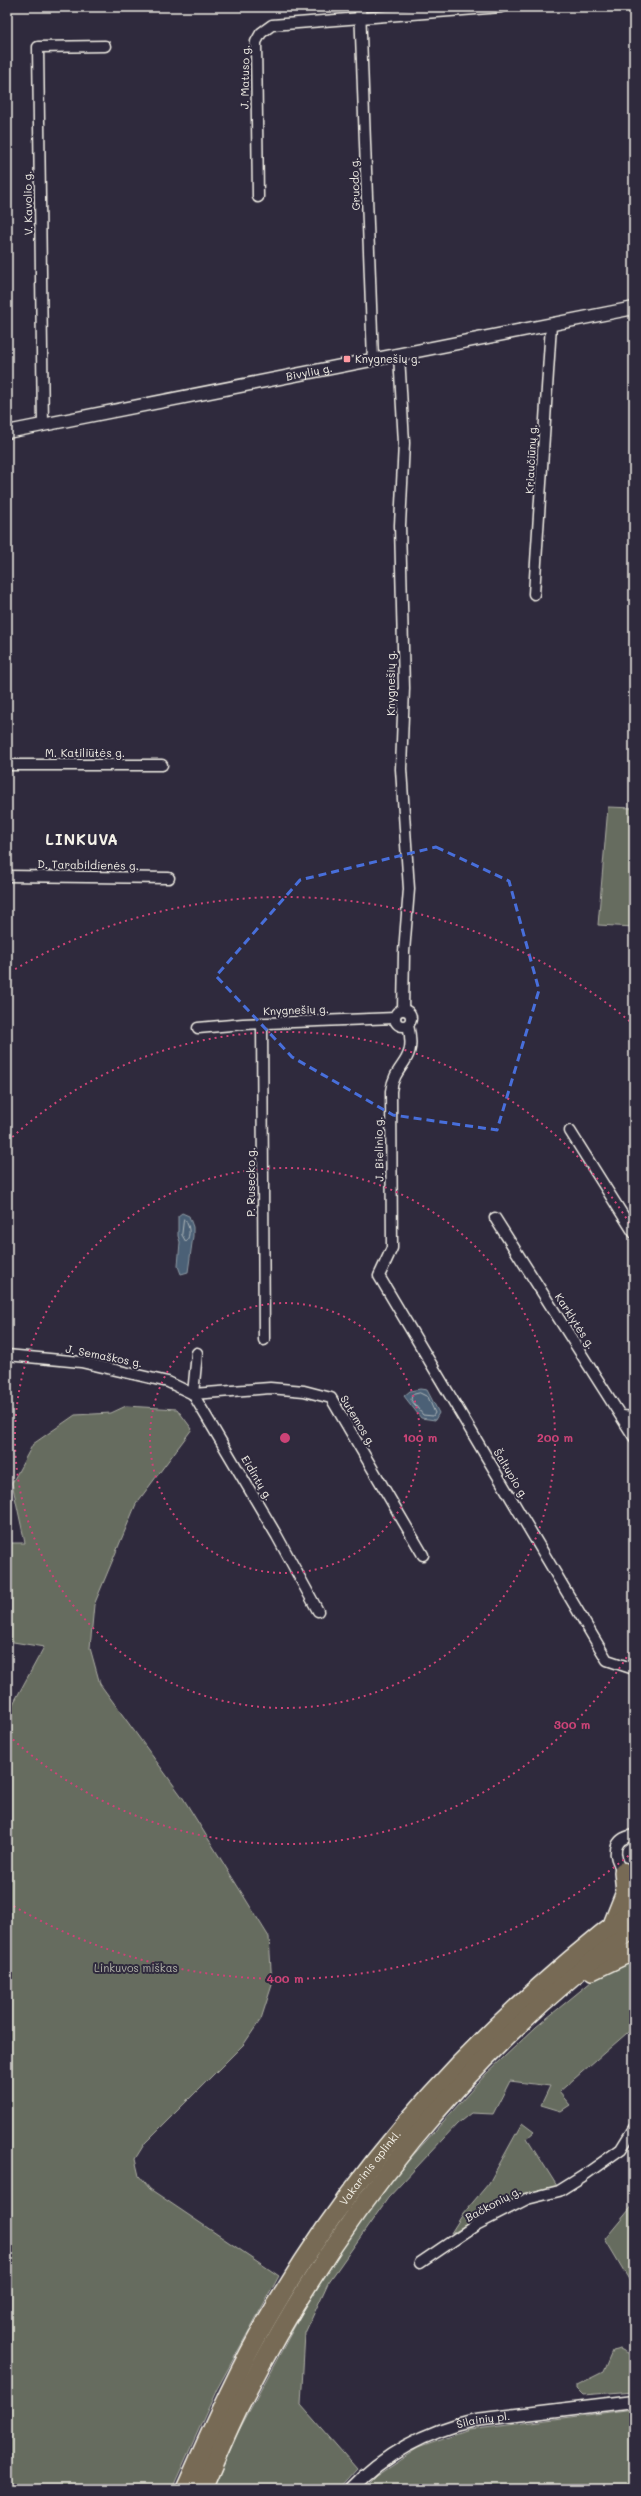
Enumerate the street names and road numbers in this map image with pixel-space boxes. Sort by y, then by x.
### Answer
street label: J. Matuso g. [236,45,253,109]
street label: Gruodo g. [346,157,363,211]
street label: V. Kavolio g. [19,171,36,235]
street label: Bivylių g. [284,360,334,384]
street label: Kriaučiūnų g. [521,424,540,494]
street label: Knygnešių g. [383,650,398,716]
street label: M. Katiliūtės g. [45,745,125,760]
street label: D. Tarabildienės g. [37,856,139,873]
street label: Knygnešių g. [263,1001,329,1018]
street label: J. Bielinio g. [370,1116,387,1182]
street label: P. Rusecko g. [243,1147,258,1217]
street label: Karklytės g. [552,1290,599,1352]
street label: J. Semaškos g. [65,1341,144,1370]
street label: Sutemos g. [337,1392,380,1449]
street label: Šaltupio g. [490,1446,532,1502]
street label: Eidintų g. [238,1452,277,1503]
street label: Vakarinis aplinkl. [336,2127,404,2208]
street label: Bačkonių g. [462,2183,523,2225]
street label: Šilainių pl. [454,2408,511,2432]

